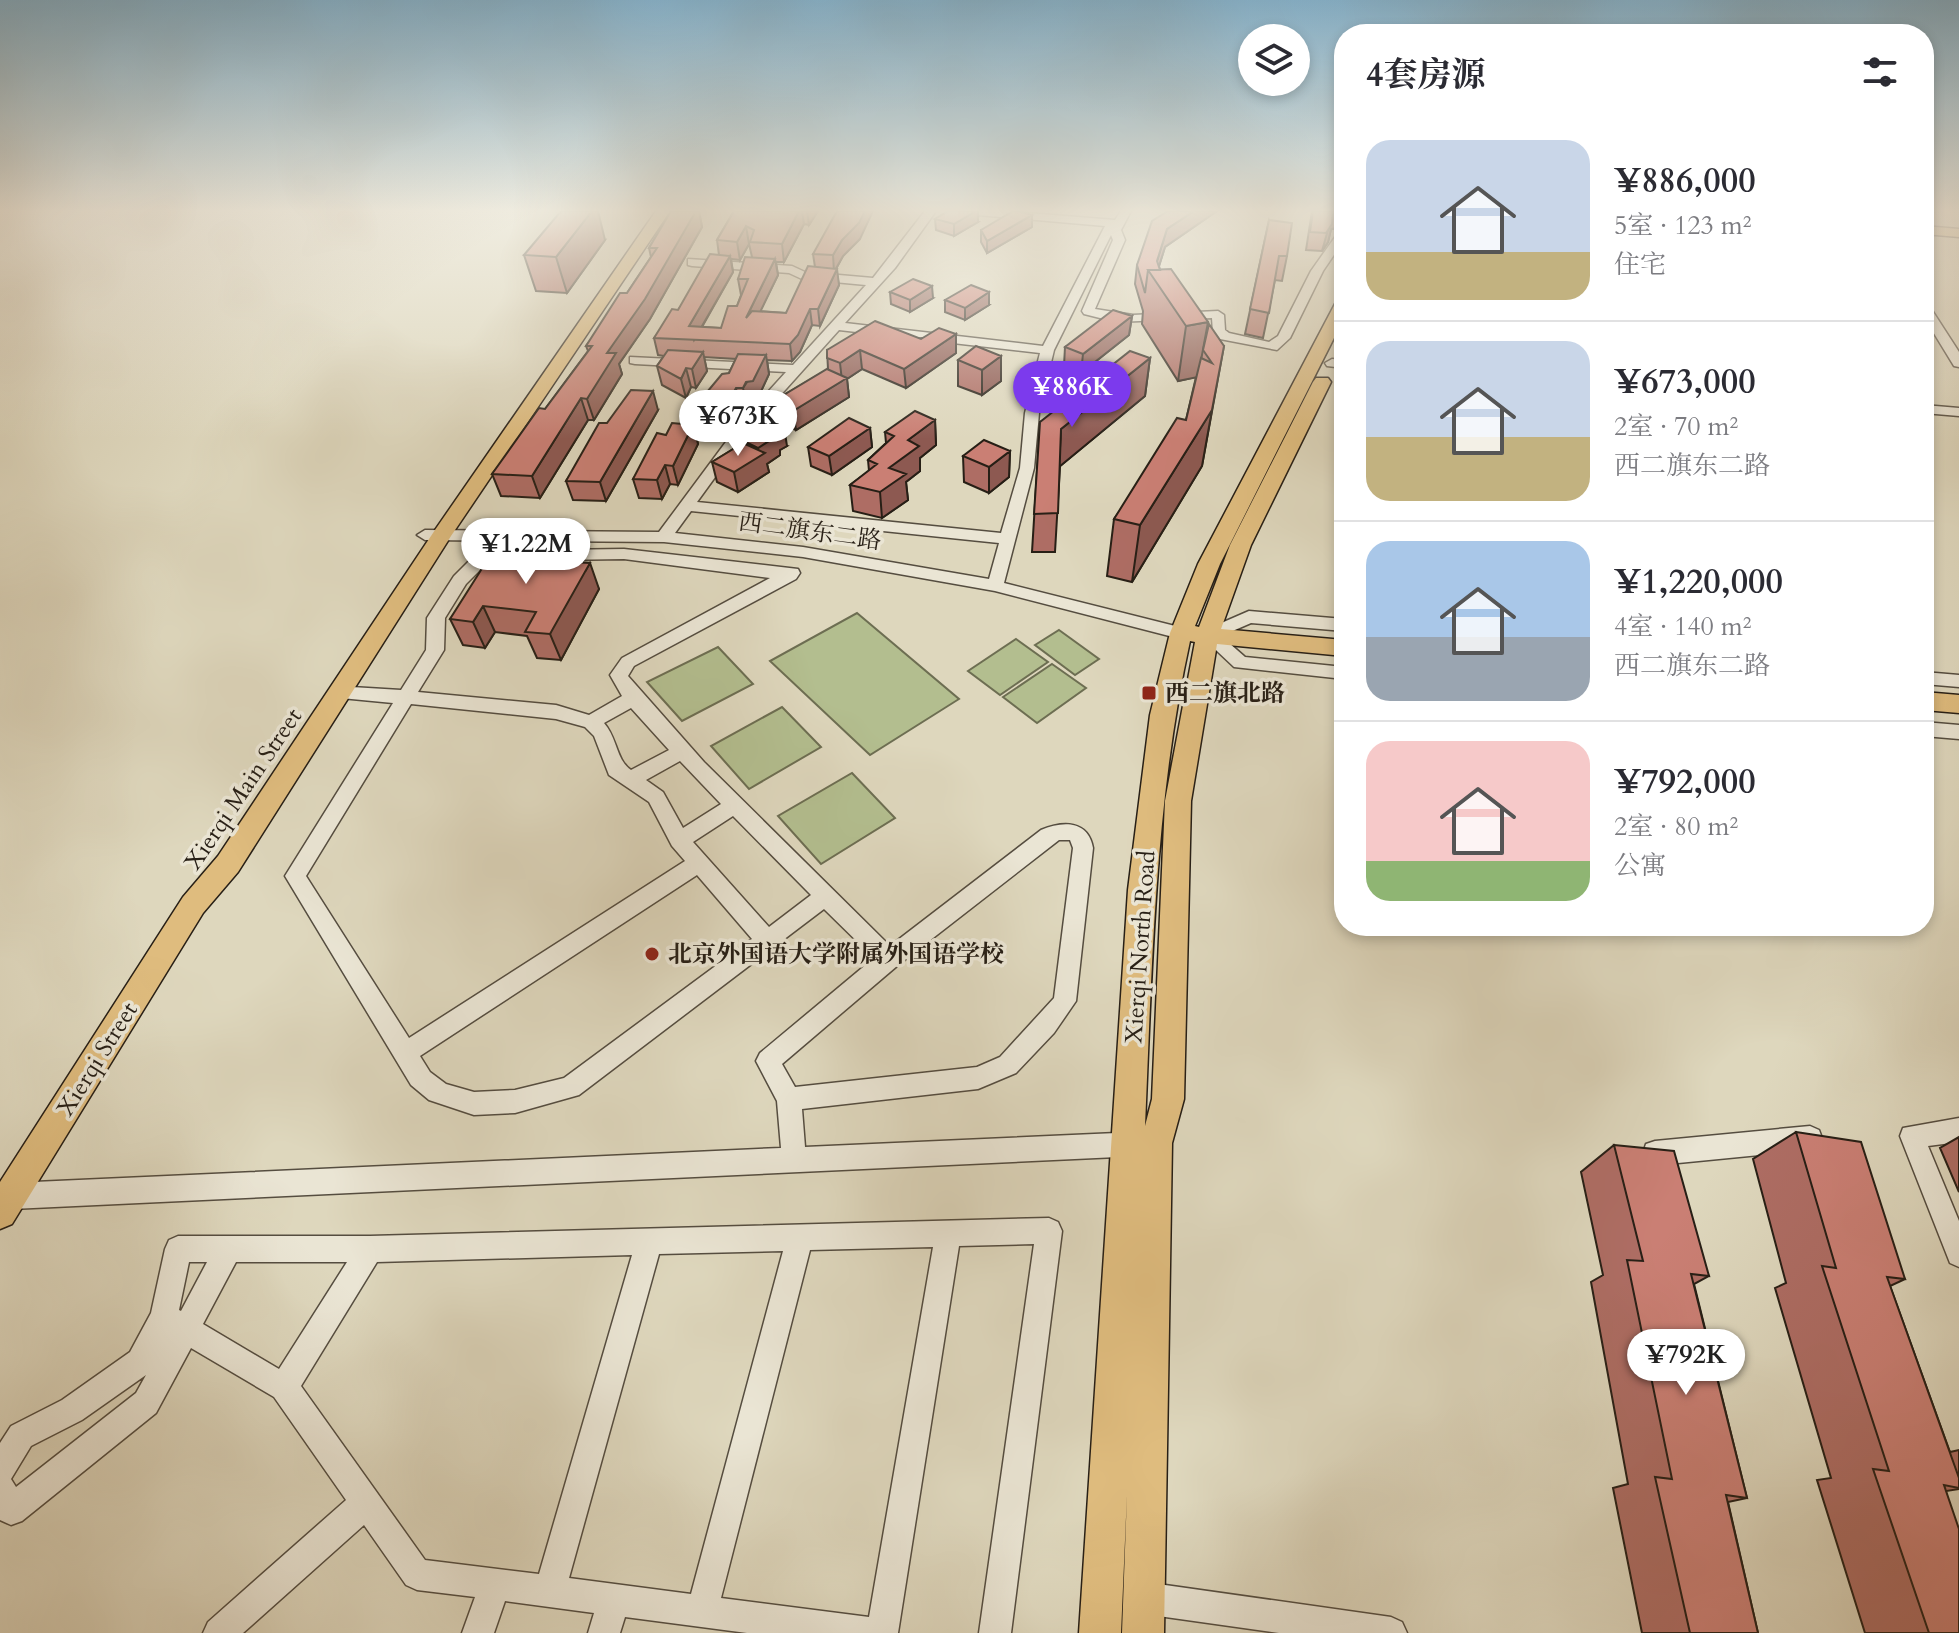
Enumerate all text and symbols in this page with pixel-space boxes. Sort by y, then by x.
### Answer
map controls [1238,24,1310,96]
button: layers [1238,24,1310,96]
icon: filters [1858,50,1902,94]
text: 4套房源 [1366,52,1485,98]
text: ¥886,000 [1614,158,1756,204]
icon: home [1430,172,1526,268]
text: 5室 · 123 m² [1614,208,1752,243]
text: 住宅 [1614,247,1666,282]
text: ¥673,000 [1614,359,1756,405]
pin: ¥886K [1016,361,1128,429]
text: ¥886K [1031,369,1113,404]
icon: home [1430,373,1526,469]
pin: ¥673K [682,390,794,458]
text: ¥673K [697,398,779,433]
text: 2室 · 70 m² [1614,409,1738,444]
text: 西二旗东二路 [1614,448,1770,483]
street label: 西二旗东二路 [736,505,884,558]
pin: ¥1.22M [461,518,591,586]
text: ¥1.22M [479,526,573,561]
text: ¥1,220,000 [1614,559,1783,605]
icon: home [1430,573,1526,669]
text: 4室 · 140 m² [1614,609,1752,644]
text: 西二旗东二路 [1614,648,1770,683]
place label: 西二旗北路 [1165,677,1285,710]
marker: 西二旗北路 [1140,684,1158,702]
street label: Xierqi Main Street [177,701,310,877]
text: ¥792,000 [1614,759,1756,805]
icon: home [1430,773,1526,869]
text: 2室 · 80 m² [1614,809,1738,844]
text: 公寓 [1614,848,1666,883]
street label: Xierqi North Road [1117,849,1164,1045]
place label: 北京外国语大学附属外国语学校 [668,938,1004,971]
marker: 北京外国语大学附属外国语学校 [643,945,661,963]
street label: Xierqi Street [49,995,146,1123]
pin: ¥792K [1630,1329,1742,1397]
text: ¥792K [1645,1337,1727,1372]

